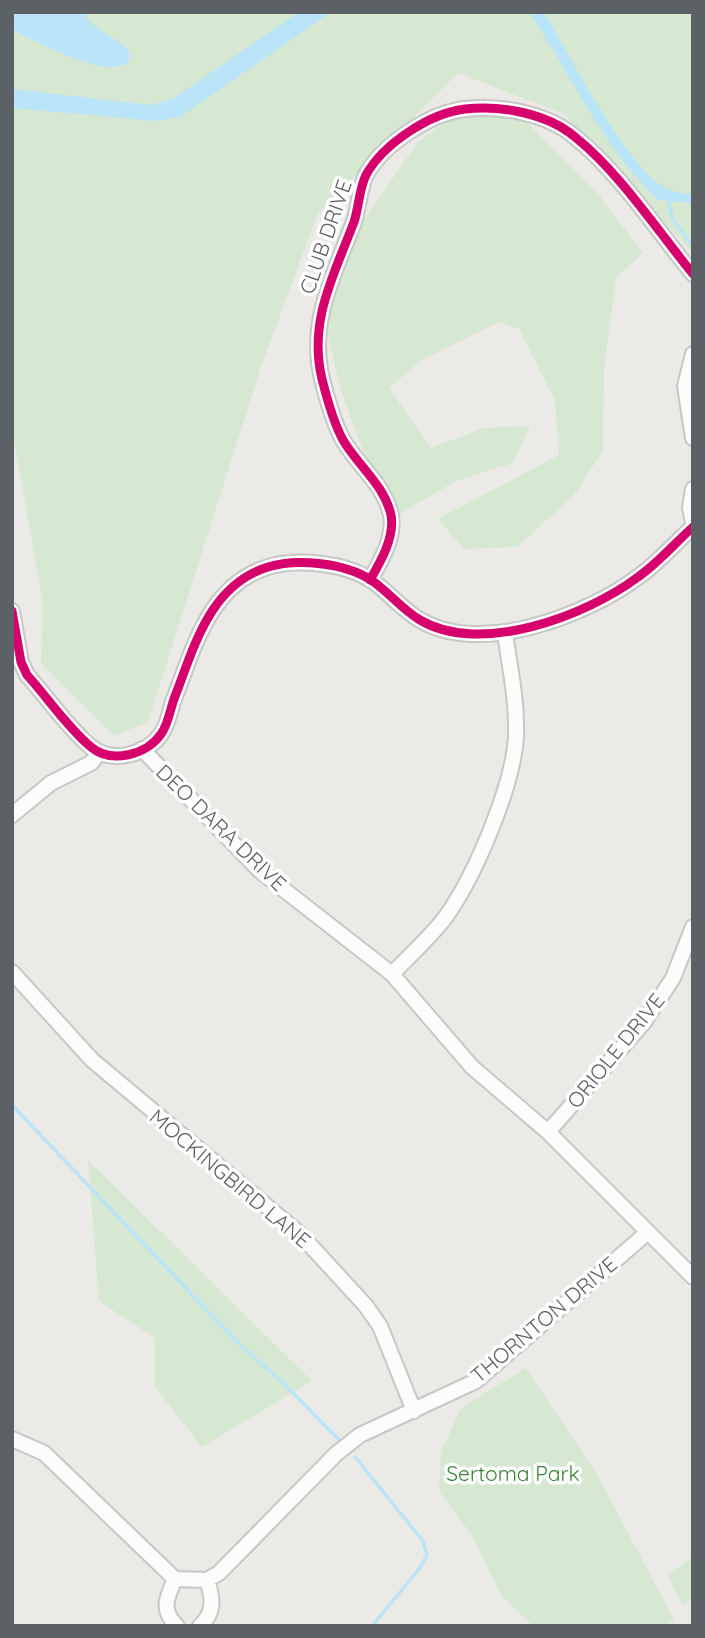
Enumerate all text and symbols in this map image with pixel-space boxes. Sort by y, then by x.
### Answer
street label: CLUB DRIVE [293,176,357,297]
street label: DEO DARA DRIVE [151,758,292,896]
street label: ORIOLE DRIVE [561,988,670,1113]
street label: MOCKINGBIRD LANE [145,1103,316,1253]
street label: THORNTON DRIVE [465,1250,622,1388]
park label: Sertoma Park [446,1460,580,1486]

